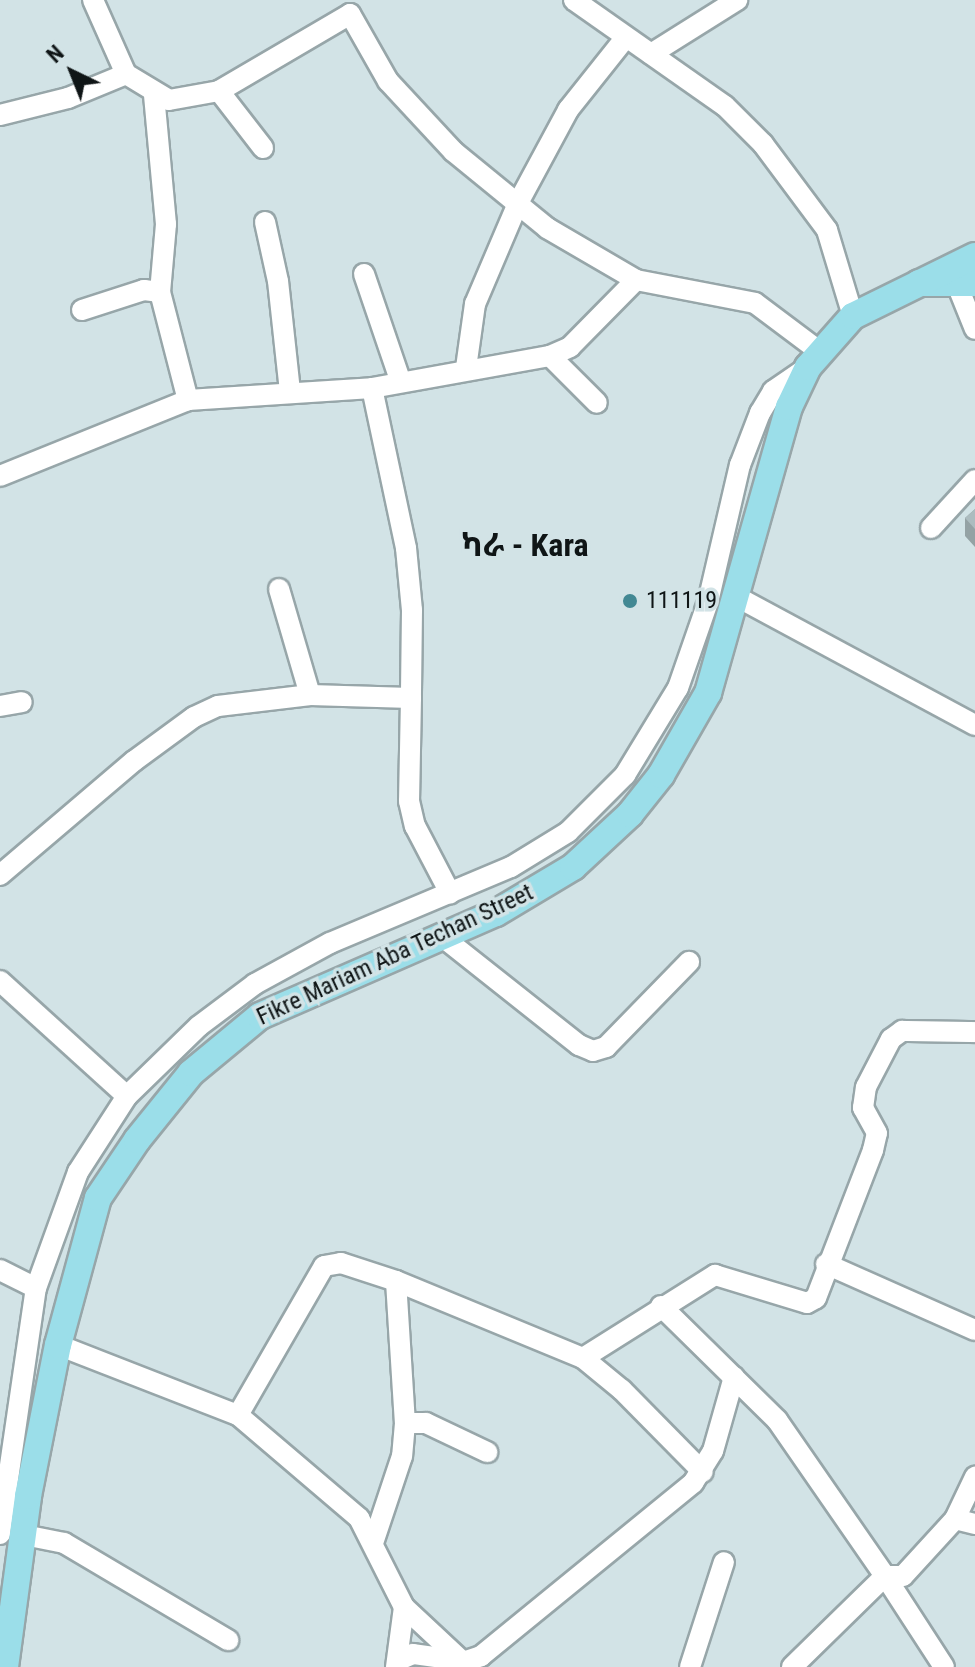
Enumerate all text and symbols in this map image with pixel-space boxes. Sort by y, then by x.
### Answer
north arrow [32,32,112,112]
text: N [42,40,69,68]
district label: ካራ - Kara [461,526,589,564]
place label: 111119 [646,587,717,615]
marker: 111119 [621,592,639,610]
street label: Fikre Mariam Aba Techan Street [252,878,538,1032]

